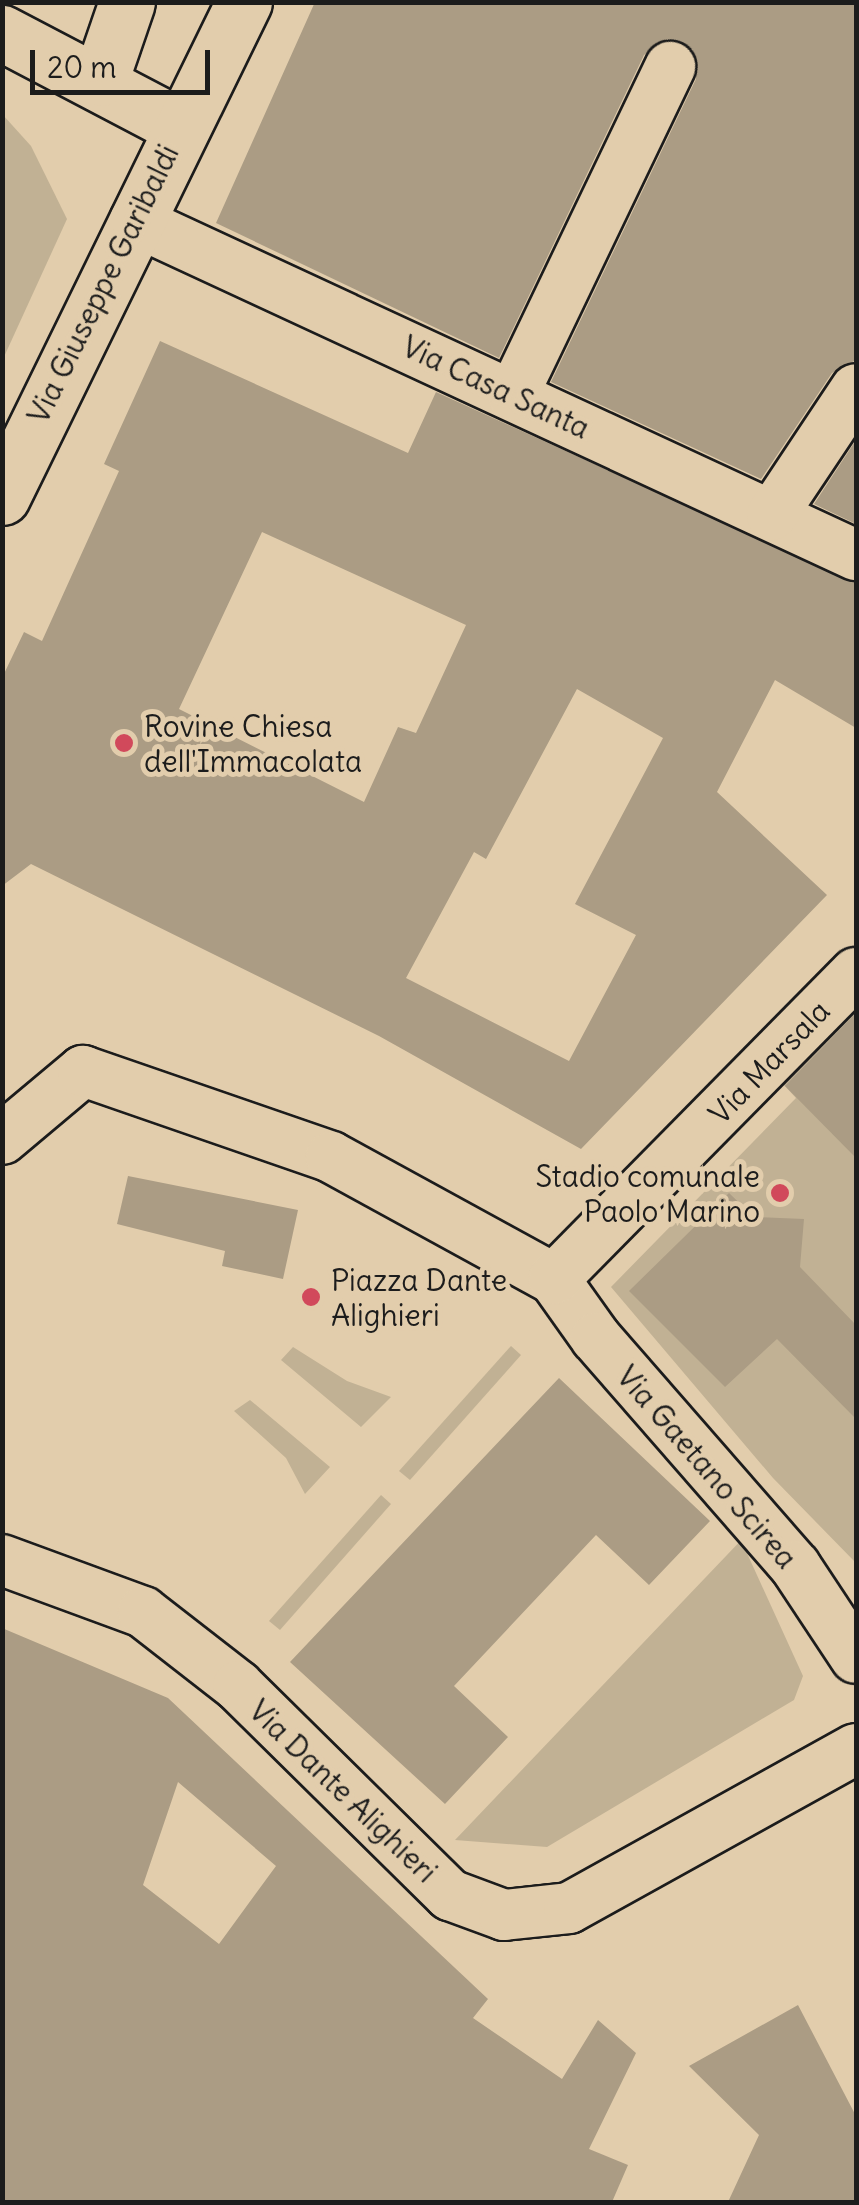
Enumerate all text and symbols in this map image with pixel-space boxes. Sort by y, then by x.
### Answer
scale bar [35,30,215,92]
text: 20 m [47,48,117,86]
street label: Via Giuseppe Garibaldi [20,139,186,429]
street label: Via Casa Santa [397,328,595,446]
place label: Rovine Chiesa dell'Immacolata [144,708,362,778]
marker: Rovine Chiesa dell'Immacolata [113,732,135,754]
street label: Via Marsala [701,993,837,1131]
place label: Stadio comunale Paolo Marino [535,1158,760,1228]
marker: Stadio comunale Paolo Marino [769,1182,791,1204]
place label: Piazza Dante Alighieri [331,1262,507,1332]
marker: Piazza Dante Alighieri [300,1286,322,1308]
street label: Via Gaetano Scirea [609,1358,805,1576]
street label: Via Dante Alighieri [242,1692,444,1890]

